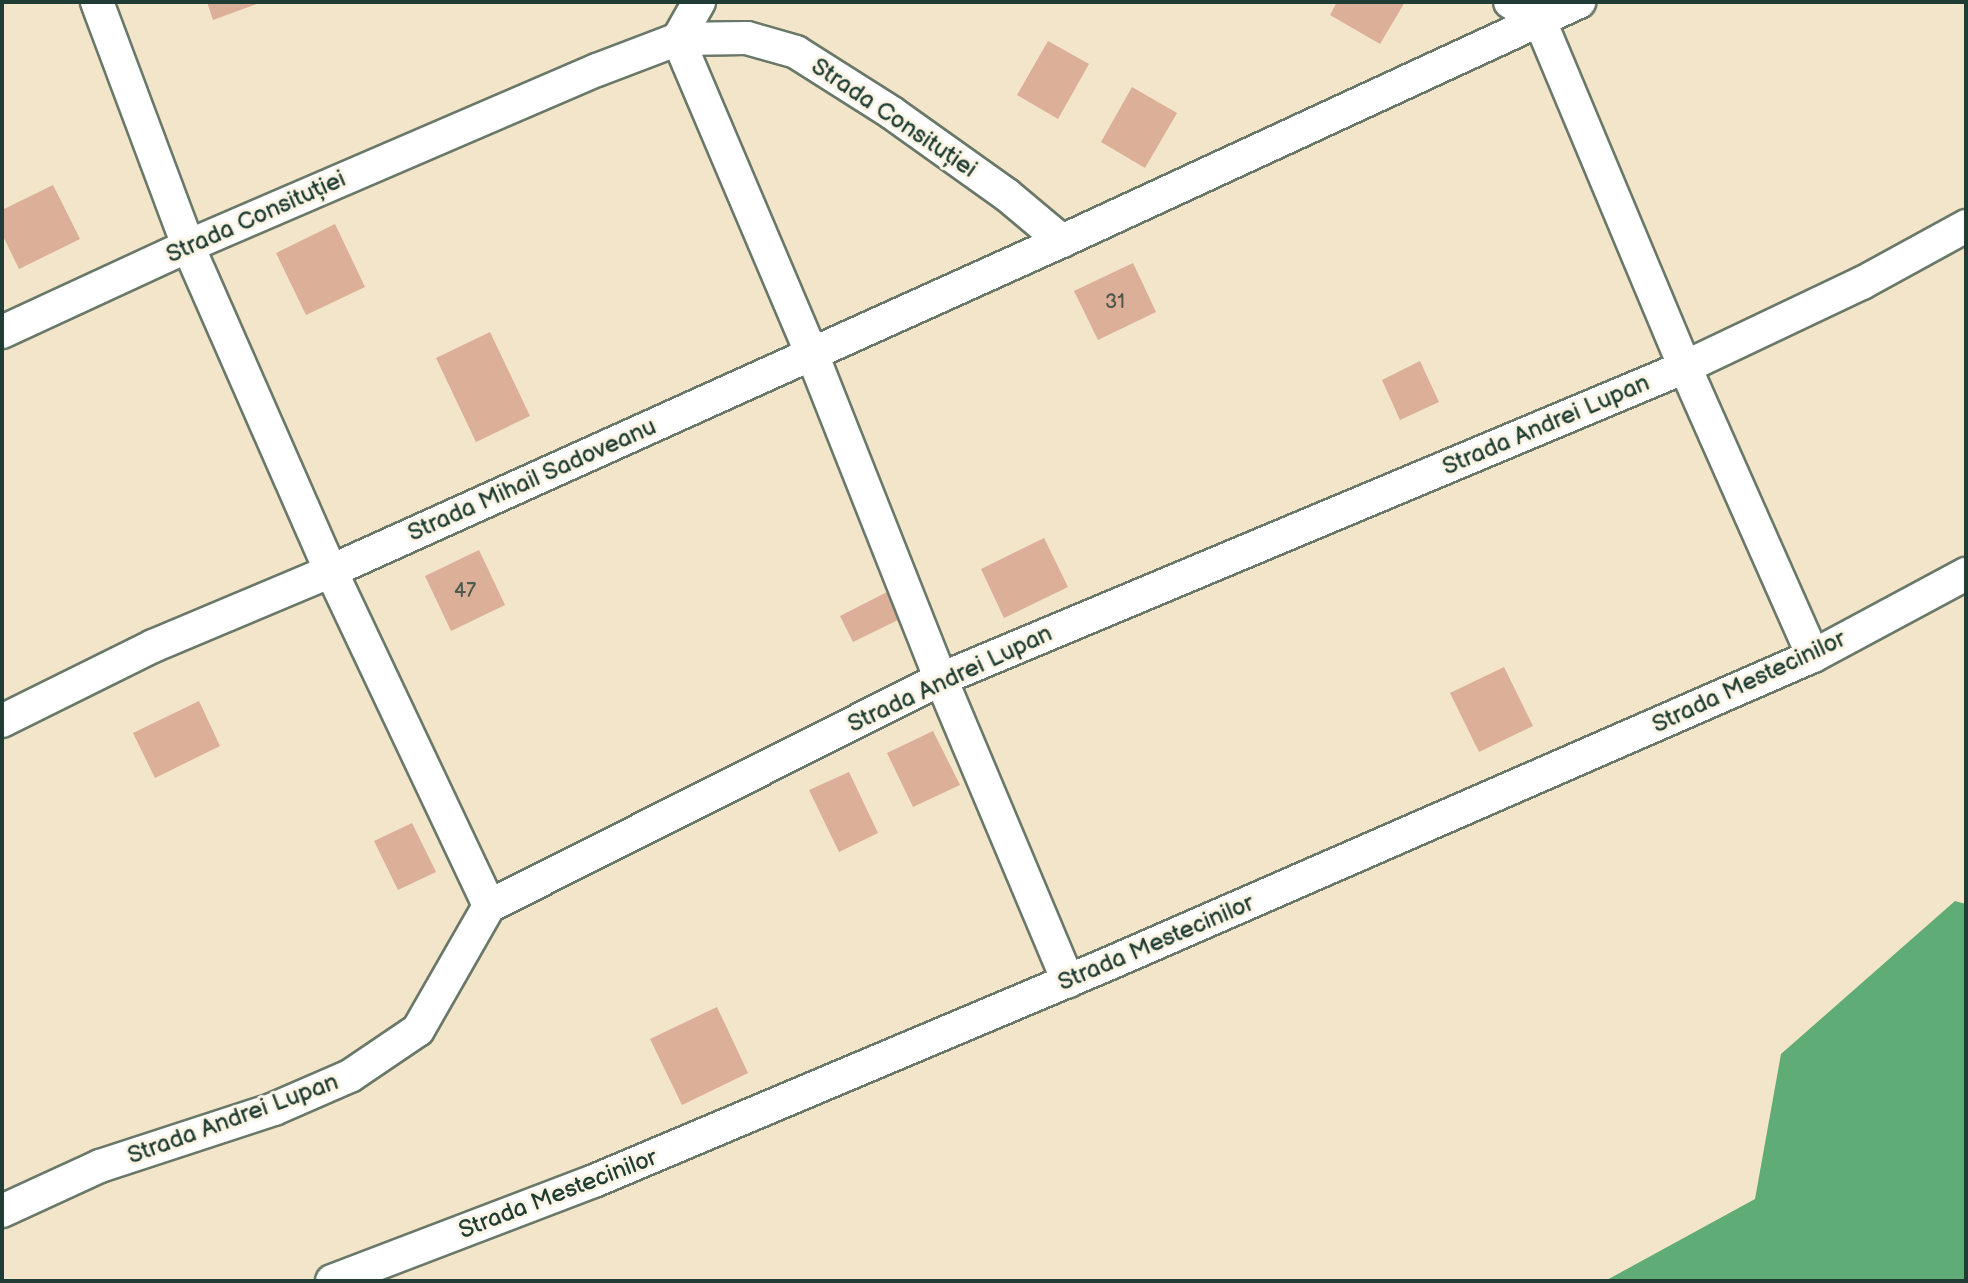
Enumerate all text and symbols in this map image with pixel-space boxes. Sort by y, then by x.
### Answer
street label: Strada Consituției [806,52,982,184]
street label: Strada Consituției [162,165,350,269]
house number: 31 [1105,290,1125,314]
street label: Strada Andrei Lupan [1438,368,1654,482]
street label: Strada Mihail Sadoveanu [403,412,661,548]
house number: 47 [454,579,476,603]
street label: Strada Andrei Lupan [843,619,1057,739]
street label: Strada Mestecinilor [1648,625,1850,739]
street label: Strada Mestecinilor [1054,889,1258,997]
street label: Strada Andrei Lupan [124,1067,342,1171]
street label: Strada Mestecinilor [455,1143,661,1245]

